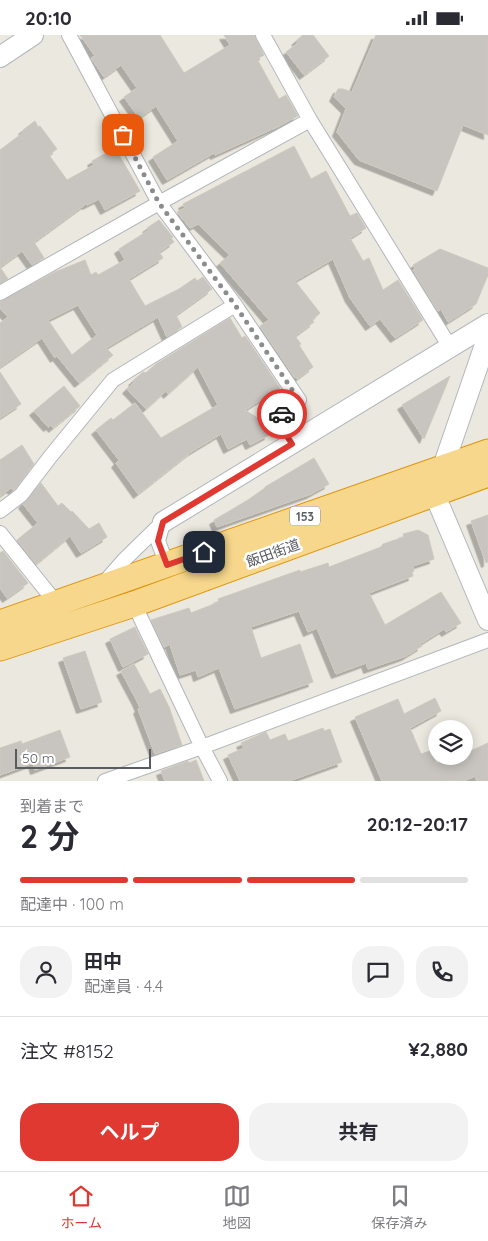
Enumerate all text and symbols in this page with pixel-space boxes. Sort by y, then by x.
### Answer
text: 20:10 [25,6,72,30]
pin [102,114,144,156]
icon: bag [109,121,137,149]
courier [257,389,307,439]
icon: car [268,400,296,428]
road number: 153 [290,507,320,526]
pin [183,531,225,573]
street label: 飯田街道 [244,535,302,571]
icon: home [190,538,218,566]
map controls [428,720,473,765]
button: layers [428,720,473,765]
scale bar [15,746,151,769]
text: 50 m [22,749,55,767]
text: 到着まで [20,796,84,816]
text: 20:12–20:17 [367,812,468,836]
text: 2 分 [20,816,79,856]
text: 配達中 · 100 m [20,894,124,914]
button: person [20,946,72,998]
button: chat [352,946,404,998]
button: phone [416,946,468,998]
text: 田中 [84,949,122,973]
text: 配達員 · 4.4 [84,976,163,996]
text: ¥2,880 [408,1037,468,1061]
text: 注文 #8152 [20,1039,114,1063]
button: ヘルプ [20,1103,239,1161]
button: 共有 [249,1103,468,1161]
tab: ホーム [60,1182,102,1232]
tab: 地図 [223,1182,251,1232]
tab: 保存済み [372,1182,428,1232]

